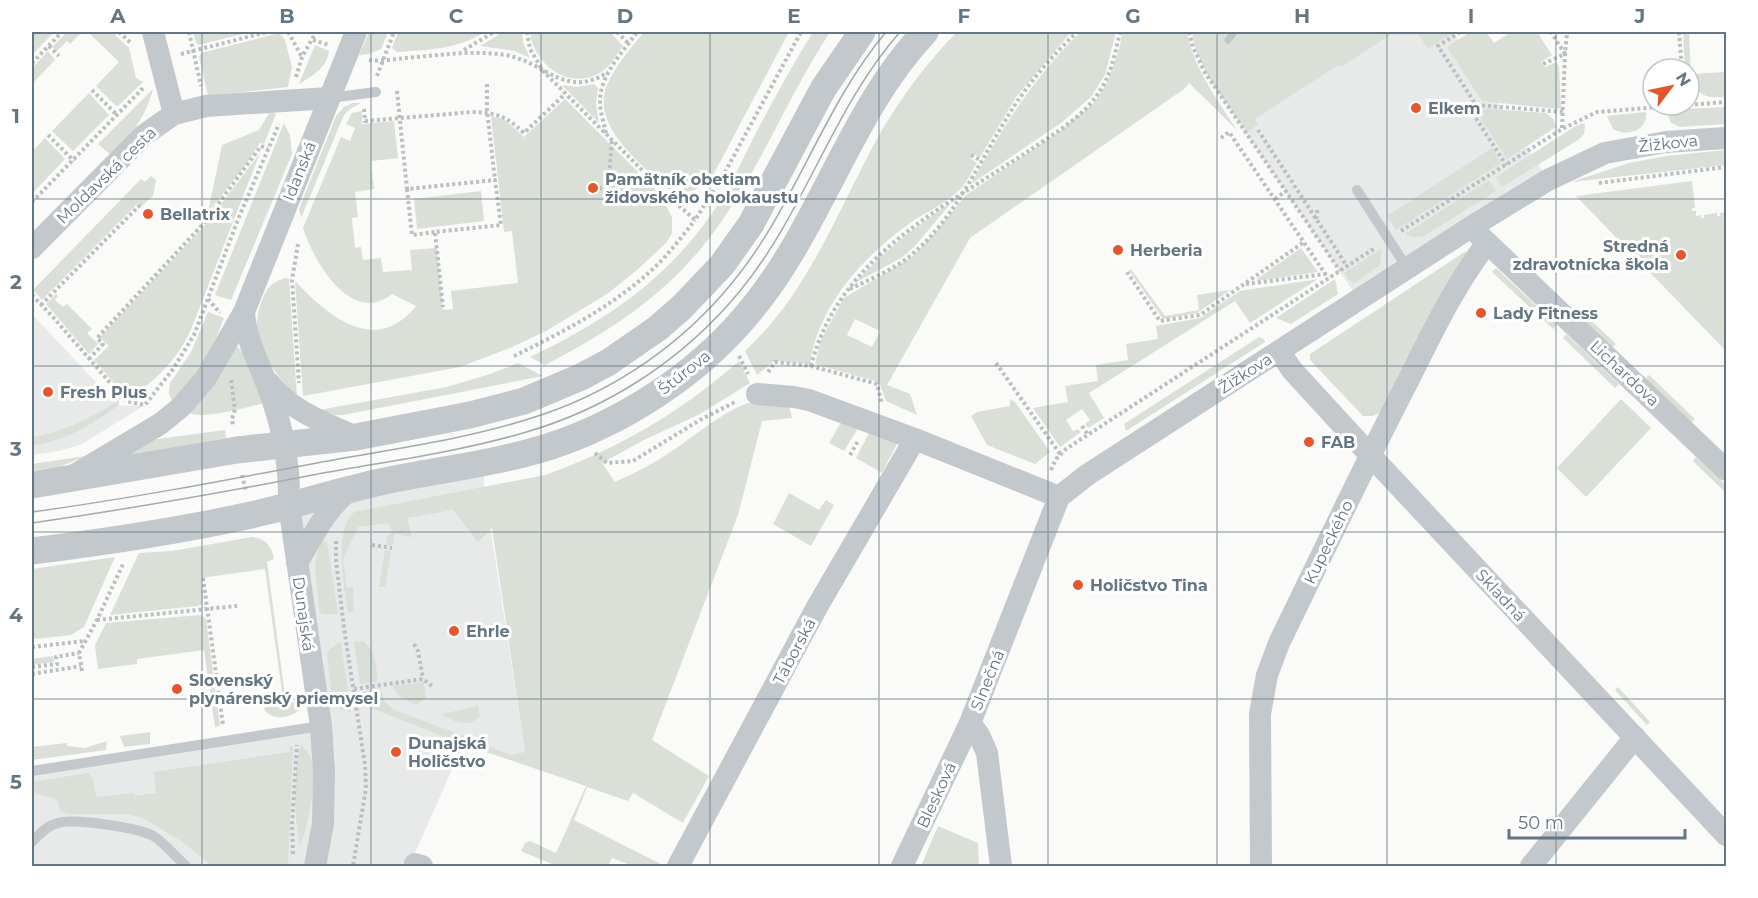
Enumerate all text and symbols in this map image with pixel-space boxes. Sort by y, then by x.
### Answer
text: A [109,4,126,28]
text: B [279,4,295,28]
text: C [449,4,464,28]
text: D [617,4,633,28]
text: E [787,4,801,28]
text: F [958,4,971,28]
text: G [1125,4,1141,28]
text: H [1294,4,1310,28]
text: I [1468,4,1474,28]
text: J [1634,4,1645,28]
north arrow [1641,57,1701,117]
text: N [1672,69,1695,90]
place label: Elkem [1428,99,1481,118]
marker: Elkem [1409,101,1423,115]
text: 1 [12,104,20,128]
street label: Moldavská cesta [53,123,160,228]
street label: Žižkova [1637,131,1699,156]
street label: Idanská [279,139,320,204]
place label: Pamätník obetiam židovského holokaustu [605,170,799,207]
marker: Pamätník obetiam židovského holokaustu [586,181,600,195]
place label: Bellatrix [160,205,230,224]
marker: Bellatrix [141,207,155,221]
place label: Stredná zdravotnícka škola [1513,237,1669,274]
place label: Herberia [1130,241,1203,260]
marker: Herberia [1111,243,1125,257]
marker: Stredná zdravotnícka škola [1674,248,1688,262]
text: 2 [10,270,22,294]
place label: Lady Fitness [1493,304,1599,323]
marker: Lady Fitness [1474,306,1488,320]
street label: Lichardova [1586,337,1663,410]
street label: Štúrova [654,346,714,399]
street label: Žižkova [1215,349,1275,398]
place label: Fresh Plus [60,383,148,402]
marker: Fresh Plus [41,385,55,399]
place label: FAB [1321,433,1355,452]
marker: FAB [1302,435,1316,449]
text: 3 [9,437,22,461]
street label: Kupeckého [1300,497,1357,587]
street label: Skladná [1472,565,1529,625]
street label: Dunajská [289,575,318,653]
place label: Holičstvo Tina [1090,576,1208,595]
marker: Holičstvo Tina [1071,578,1085,592]
text: 4 [9,603,23,627]
street label: Táborská [769,615,820,688]
place label: Ehrle [466,622,510,641]
marker: Ehrle [447,624,461,638]
street label: Slnečná [967,647,1008,713]
place label: Slovenský plynárenský priemysel [189,671,378,708]
marker: Slovenský plynárenský priemysel [170,682,184,696]
place label: Dunajská Holičstvo [408,734,487,771]
marker: Dunajská Holičstvo [389,745,403,759]
street label: Blesková [913,759,960,831]
text: 5 [10,770,22,794]
scale bar [1509,802,1684,840]
text: 50 m [1518,812,1564,834]

